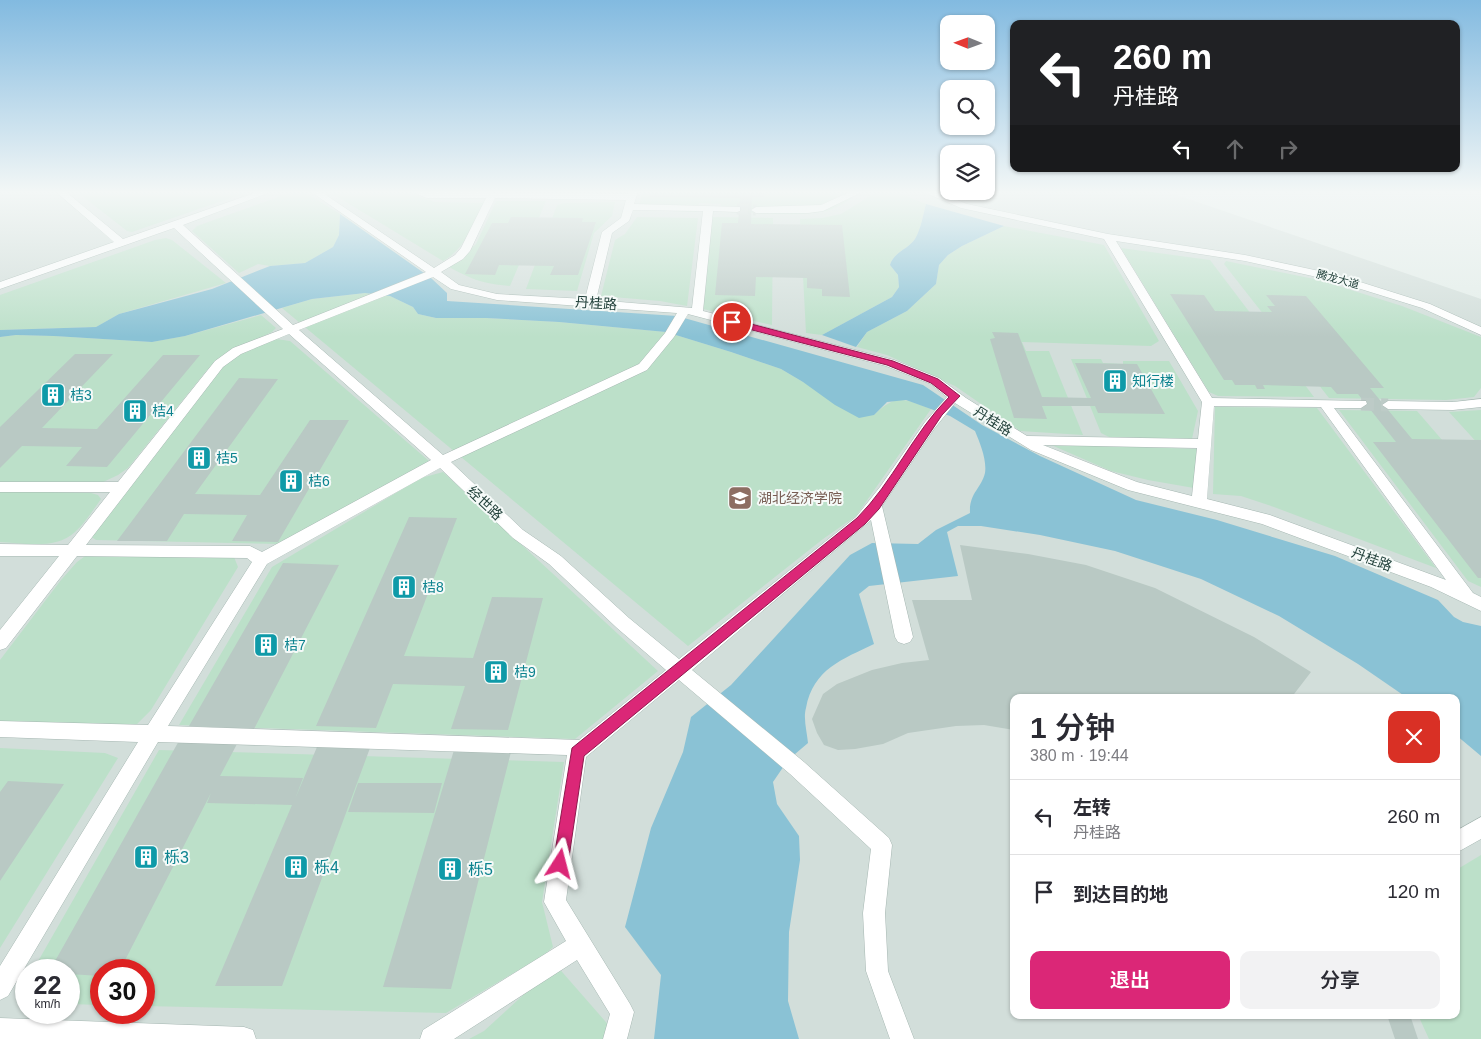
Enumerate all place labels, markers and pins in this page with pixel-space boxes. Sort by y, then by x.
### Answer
pin [711,301,753,343]
building icon: 知行楼 [1102,368,1128,394]
place label: 知行楼 [1132,373,1174,389]
building icon: 桔3 [40,382,66,408]
place label: 桔3 [70,387,92,403]
building icon: 桔4 [122,398,148,424]
place label: 桔4 [152,403,174,419]
building icon: 桔5 [186,445,212,471]
place label: 桔5 [216,450,238,466]
building icon: 桔6 [278,468,304,494]
place label: 桔6 [308,473,330,489]
school or university icon: 湖北经济学院 [727,485,753,511]
place label: 湖北经济学院 [758,490,842,506]
building icon: 桔8 [391,574,417,600]
place label: 桔8 [422,579,444,595]
building icon: 桔7 [253,632,279,658]
place label: 桔7 [284,637,306,653]
building icon: 桔9 [483,659,509,685]
place label: 桔9 [514,664,536,680]
building icon: 栎3 [133,844,159,870]
place label: 栎3 [164,849,189,866]
building icon: 栎4 [283,854,309,880]
building icon: 栎5 [437,856,463,882]
place label: 栎4 [314,859,339,876]
place label: 栎5 [468,861,493,878]

